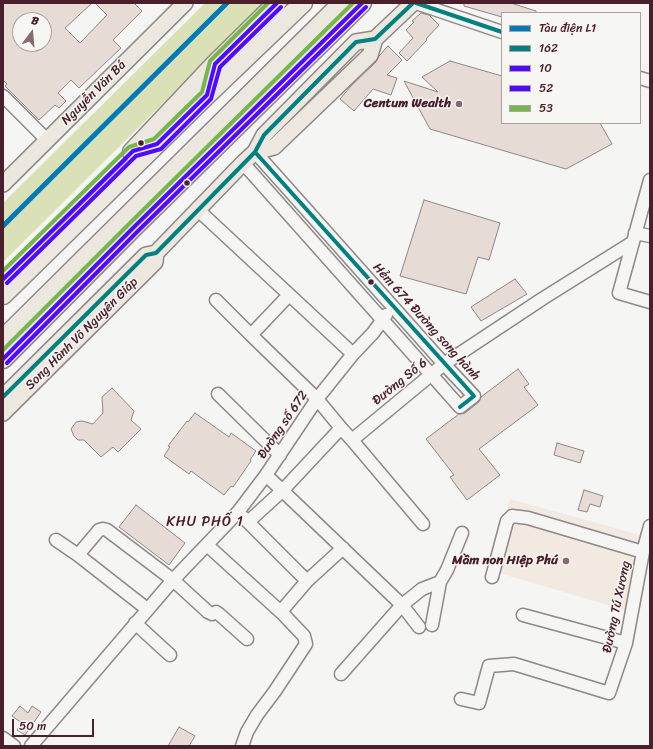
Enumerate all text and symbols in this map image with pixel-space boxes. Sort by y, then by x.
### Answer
text: B [29,11,41,31]
north arrow [12,12,52,52]
legend [501,12,641,124]
text: Tàu điện L1 [539,17,596,39]
text: 162 [539,37,558,59]
street label: Nguyễn Văn Bá [58,57,130,129]
text: 10 [539,57,552,79]
text: 52 [539,77,553,99]
place label: Centum Wealth [364,96,451,112]
text: 53 [539,97,553,119]
marker: Centum Wealth [454,99,464,109]
unlabelled marker [136,138,146,148]
unlabelled marker [182,178,192,188]
street label: Hẻm 674 Đường song hành [369,260,483,384]
street label: Song Hành Võ Nguyên Giáp [22,274,142,394]
unlabelled marker [366,277,376,287]
street label: Đường Số 6 [369,355,431,409]
street label: Đường số 672 [255,388,311,462]
district label: KHU PHỐ 1 [166,514,244,530]
place label: Mầm non Hiệp Phú [452,553,558,569]
marker: Mầm non Hiệp Phú [561,556,571,566]
street label: Đường Tú Xương [600,560,634,654]
scale bar [14,711,96,737]
text: 50 m [19,715,46,737]

